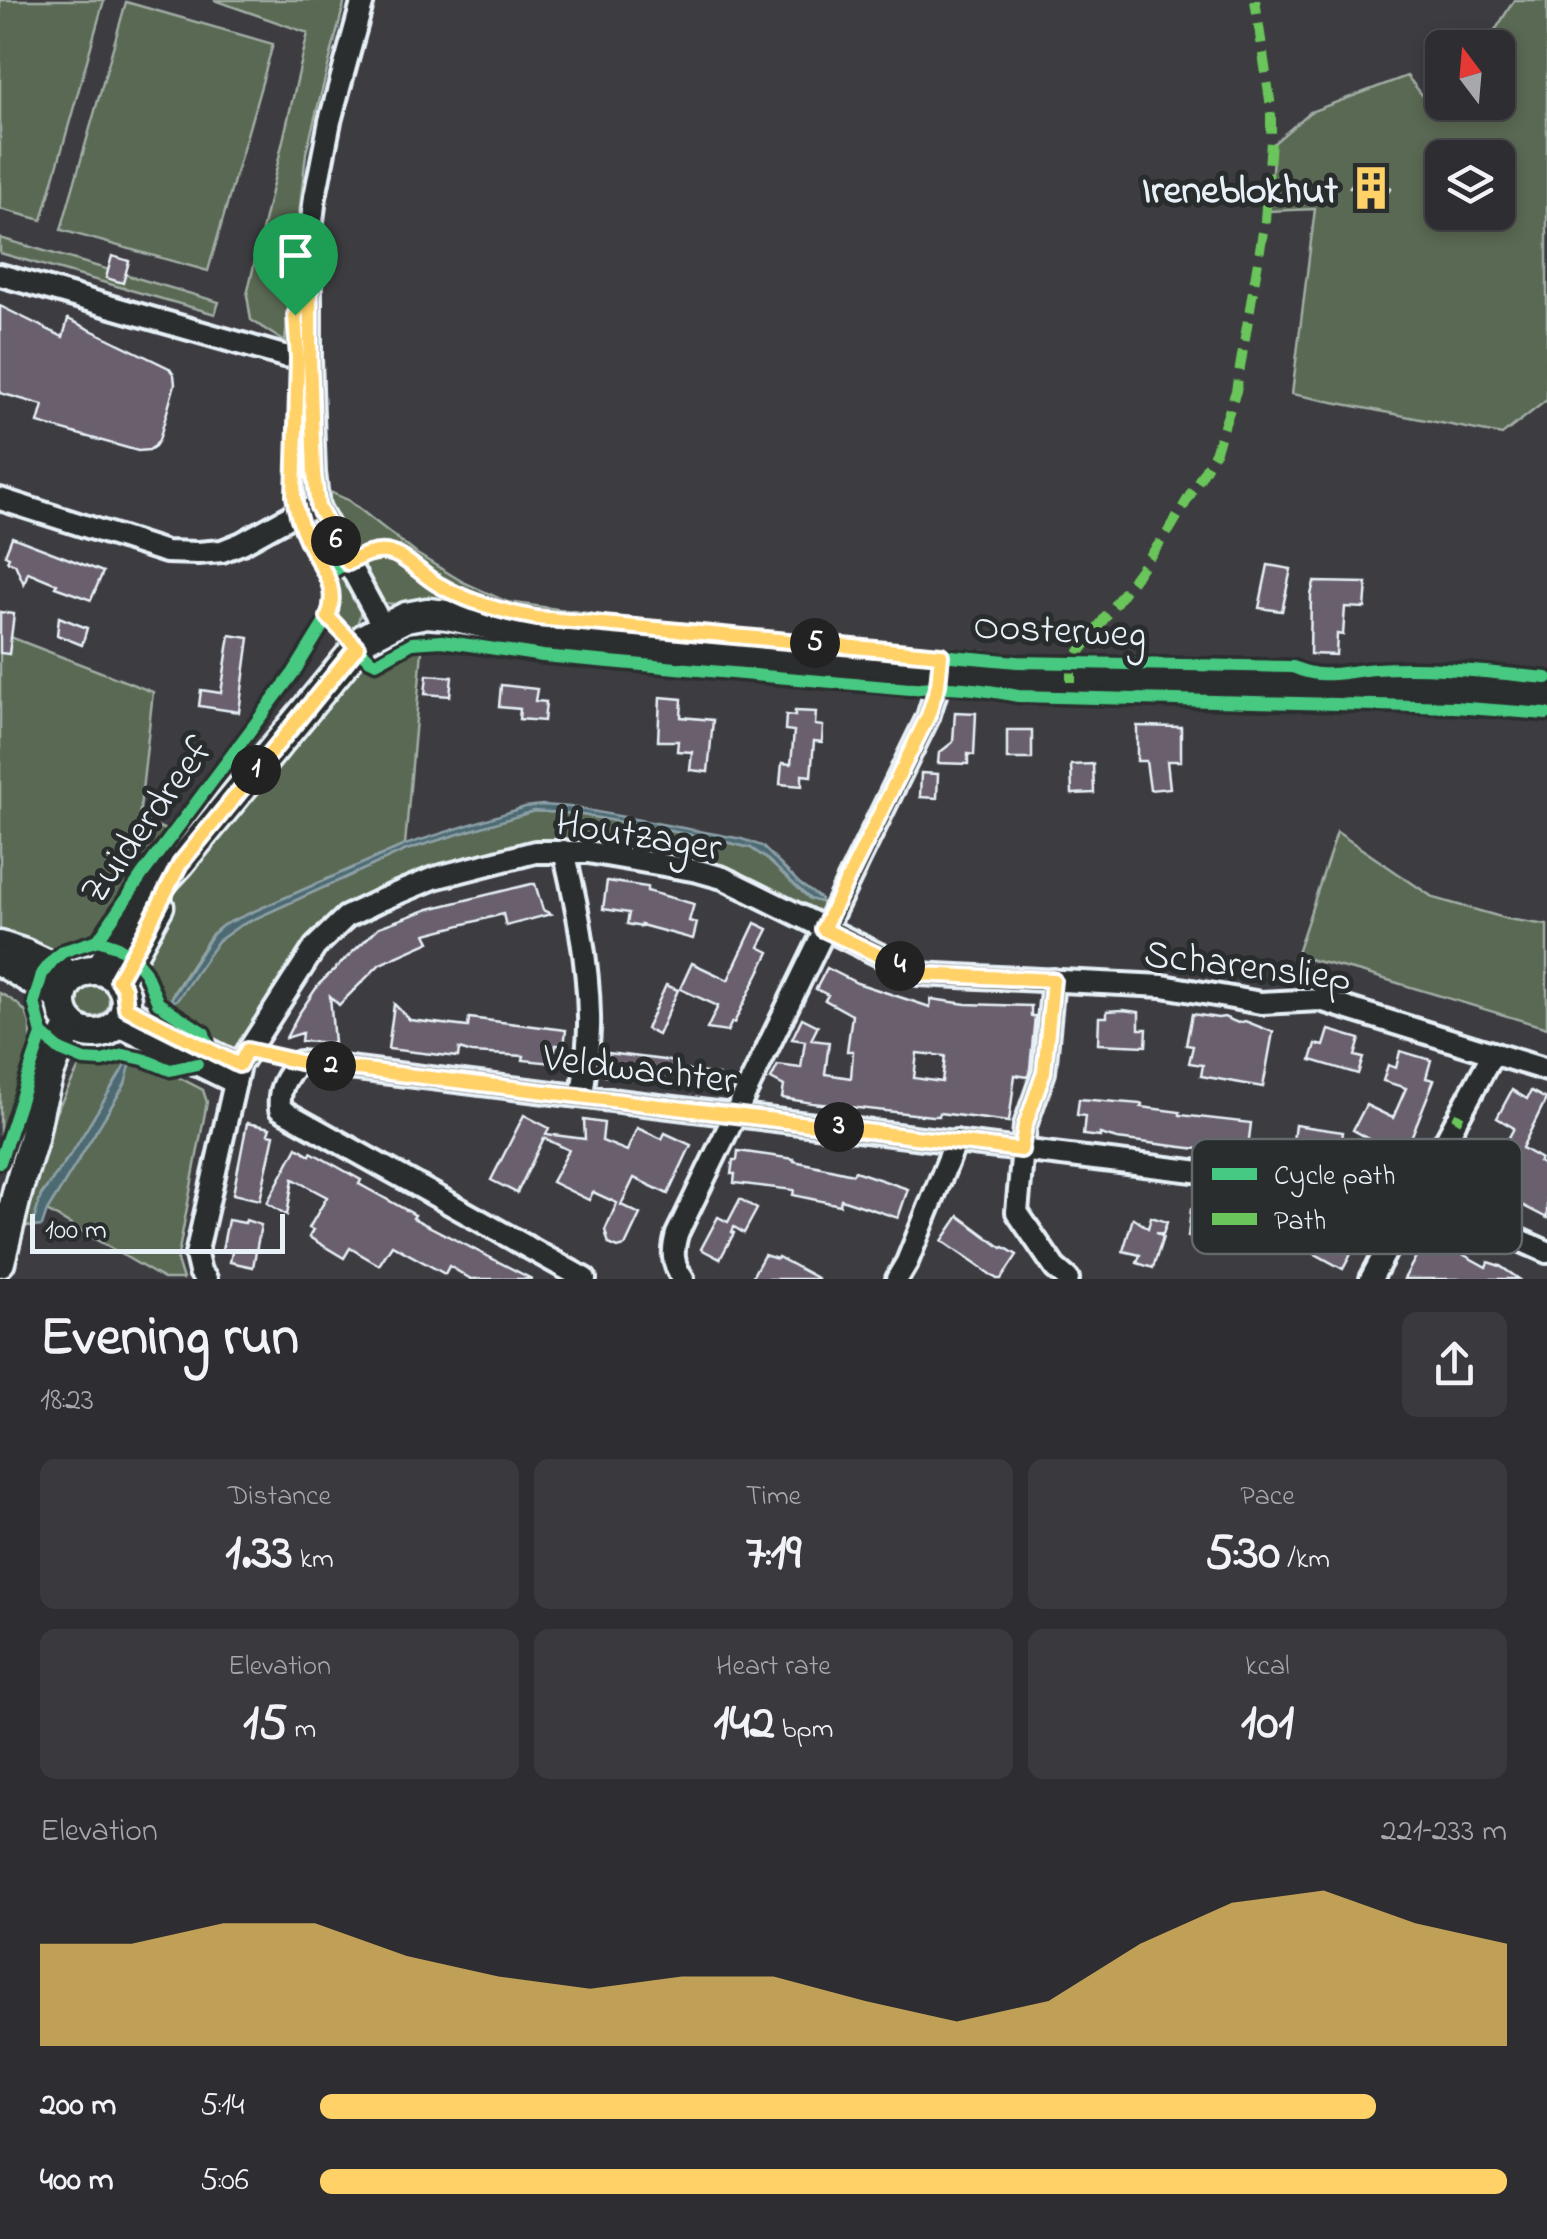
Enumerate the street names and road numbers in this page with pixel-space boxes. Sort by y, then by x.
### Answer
street label: Oosterweg [972,598,1148,666]
street label: Zuiderdreef [68,725,230,918]
street label: Houtzager [551,795,726,880]
street label: Scharensliep [1141,927,1354,1010]
street label: Veldwachter [538,1030,740,1113]

